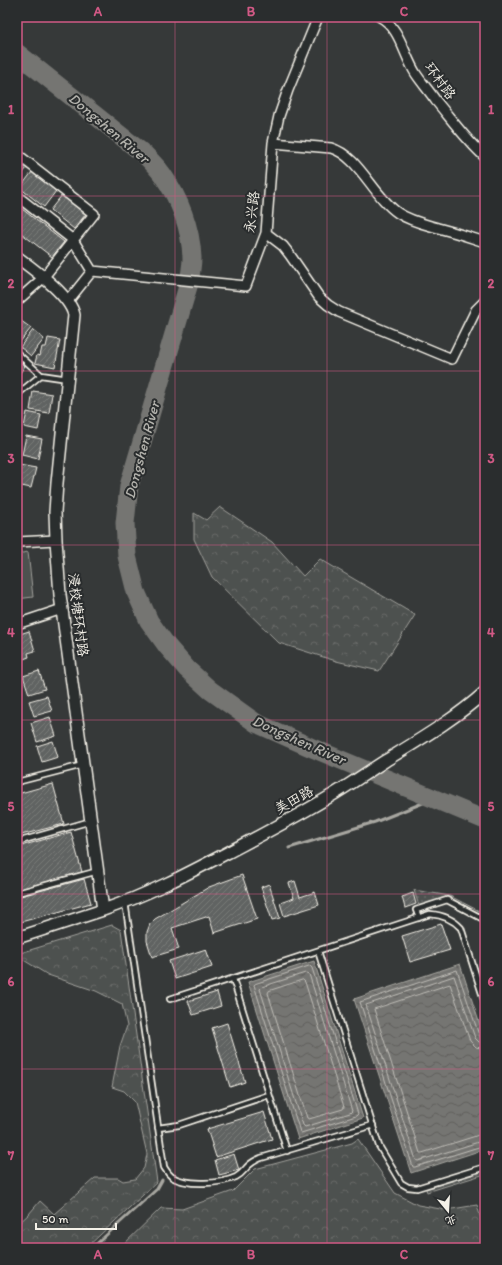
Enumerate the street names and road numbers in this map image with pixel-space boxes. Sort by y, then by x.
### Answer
street label: 环村路 [421,59,459,103]
street label: 永兴路 [241,190,263,234]
street label: 浸校塘环村路 [64,572,92,658]
street label: 美田路 [272,782,316,818]

